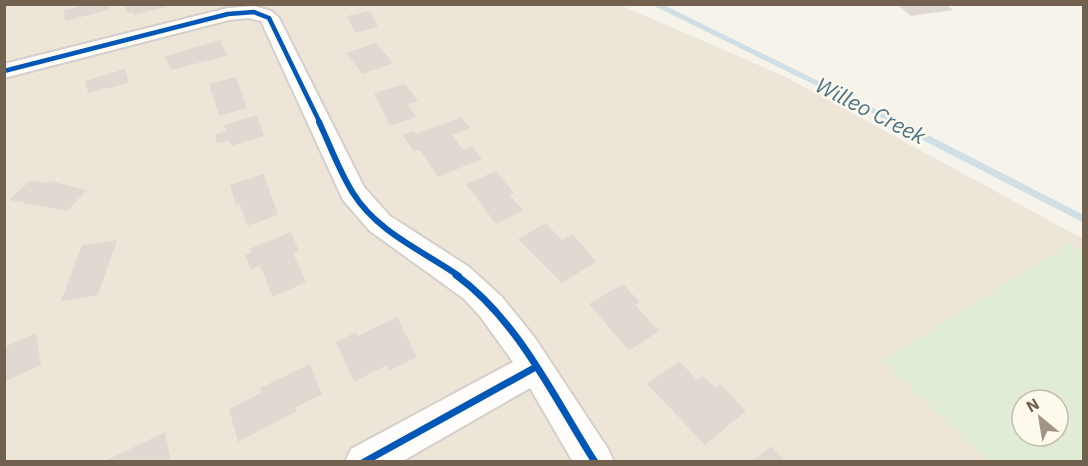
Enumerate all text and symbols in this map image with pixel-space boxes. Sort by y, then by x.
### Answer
water label: Willeo Creek [811,70,931,150]
north arrow [1010,388,1070,448]
text: N [1022,393,1043,417]

